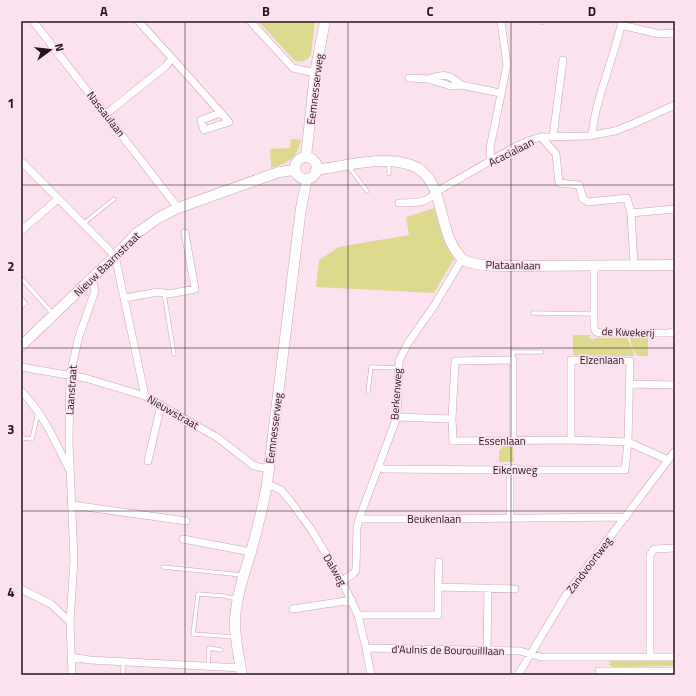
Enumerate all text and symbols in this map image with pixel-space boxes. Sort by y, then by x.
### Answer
text: A [100,1,108,21]
text: B [262,1,270,21]
text: C [426,1,434,21]
text: D [588,1,596,21]
north arrow [30,30,70,70]
text: N [51,42,68,53]
street label: Eemnesserweg [303,52,327,125]
street label: Nassaulaan [83,88,129,140]
text: 1 [7,93,15,113]
street label: Acacialaan [486,134,537,170]
street label: Nieuw Baarnstraat [70,228,144,300]
text: 2 [7,256,15,276]
street label: Plataanlaan [485,257,541,273]
street label: de Kwekerij [601,323,655,341]
street label: Elzenlaan [580,352,624,368]
street label: Laanstraat [61,364,81,415]
street label: Berkenweg [386,367,406,421]
street label: Nieuwstraat [144,391,202,433]
street label: Eemnesserweg [262,391,286,464]
text: 3 [7,419,15,439]
street label: Essenlaan [478,433,526,449]
street label: Eikenweg [493,462,538,478]
street label: Beukenlaan [407,511,461,527]
street label: Zandvoortweg [562,533,616,597]
street label: Dalweg [319,551,351,589]
text: 4 [7,582,15,602]
street label: d'Aulnis de Bourouilllaan [391,641,505,659]

